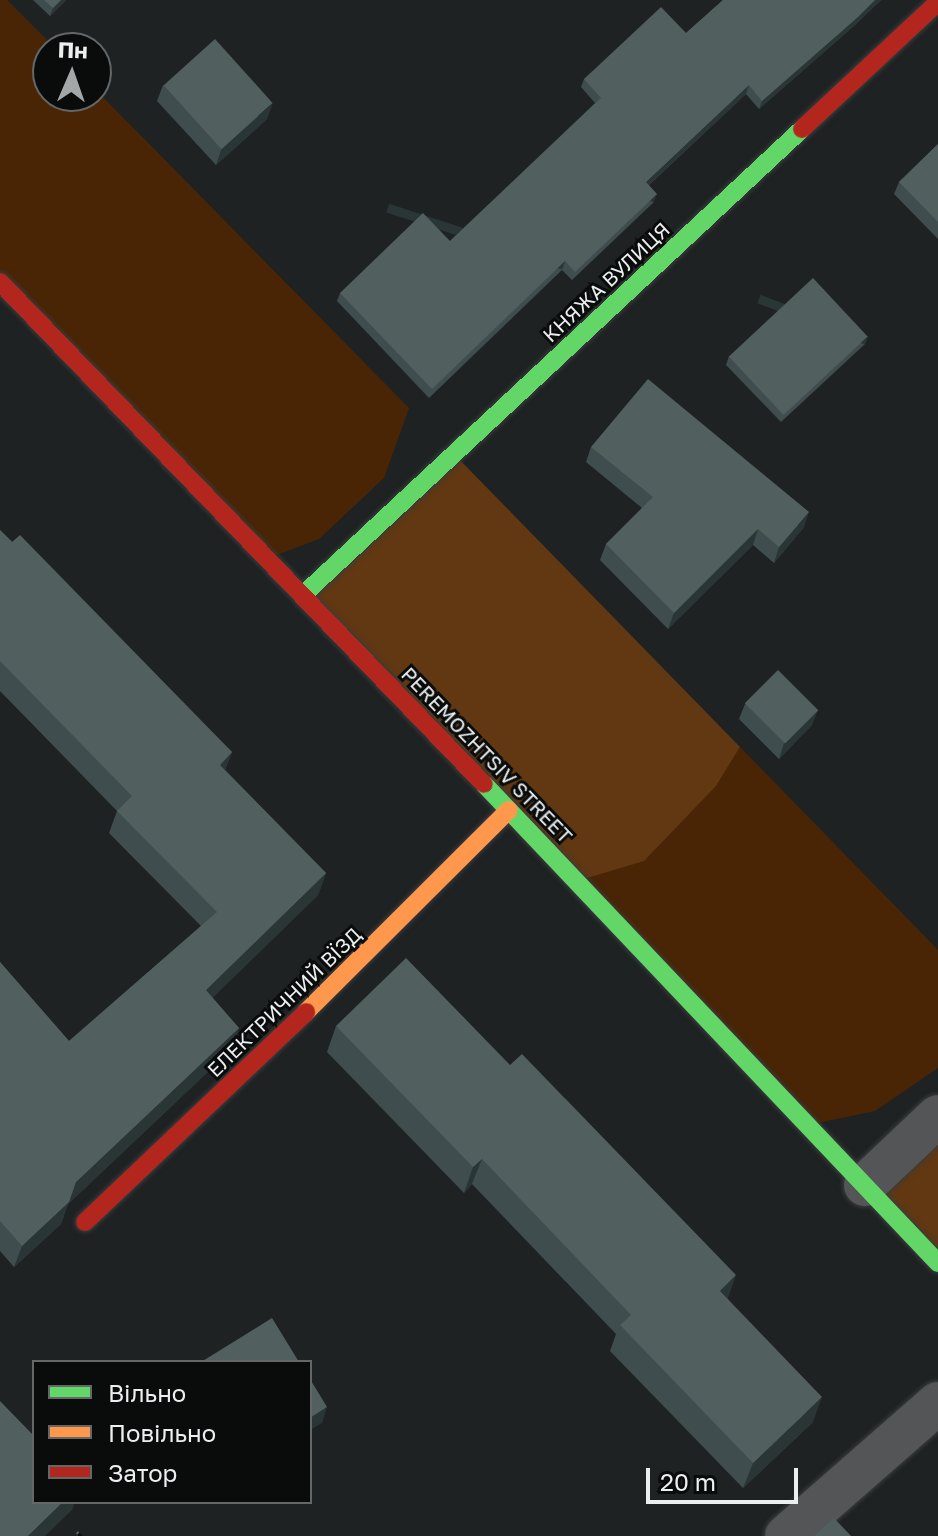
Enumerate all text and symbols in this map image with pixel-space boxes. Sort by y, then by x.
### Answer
north arrow [32,32,112,112]
text: Пн [57,35,88,64]
street label: КНЯЖА ВУЛИЦЯ [538,217,674,347]
street label: PEREMOZHTSIV STREET [397,662,577,848]
street label: ЕЛЕКТРИЧНИЙ ВЇЗД [202,922,366,1082]
legend [32,1360,312,1504]
text: Вільно [108,1378,186,1407]
text: Повільно [108,1418,216,1447]
scale bar [650,1452,802,1502]
text: Затор [108,1458,177,1487]
text: 20 m [660,1467,716,1496]

